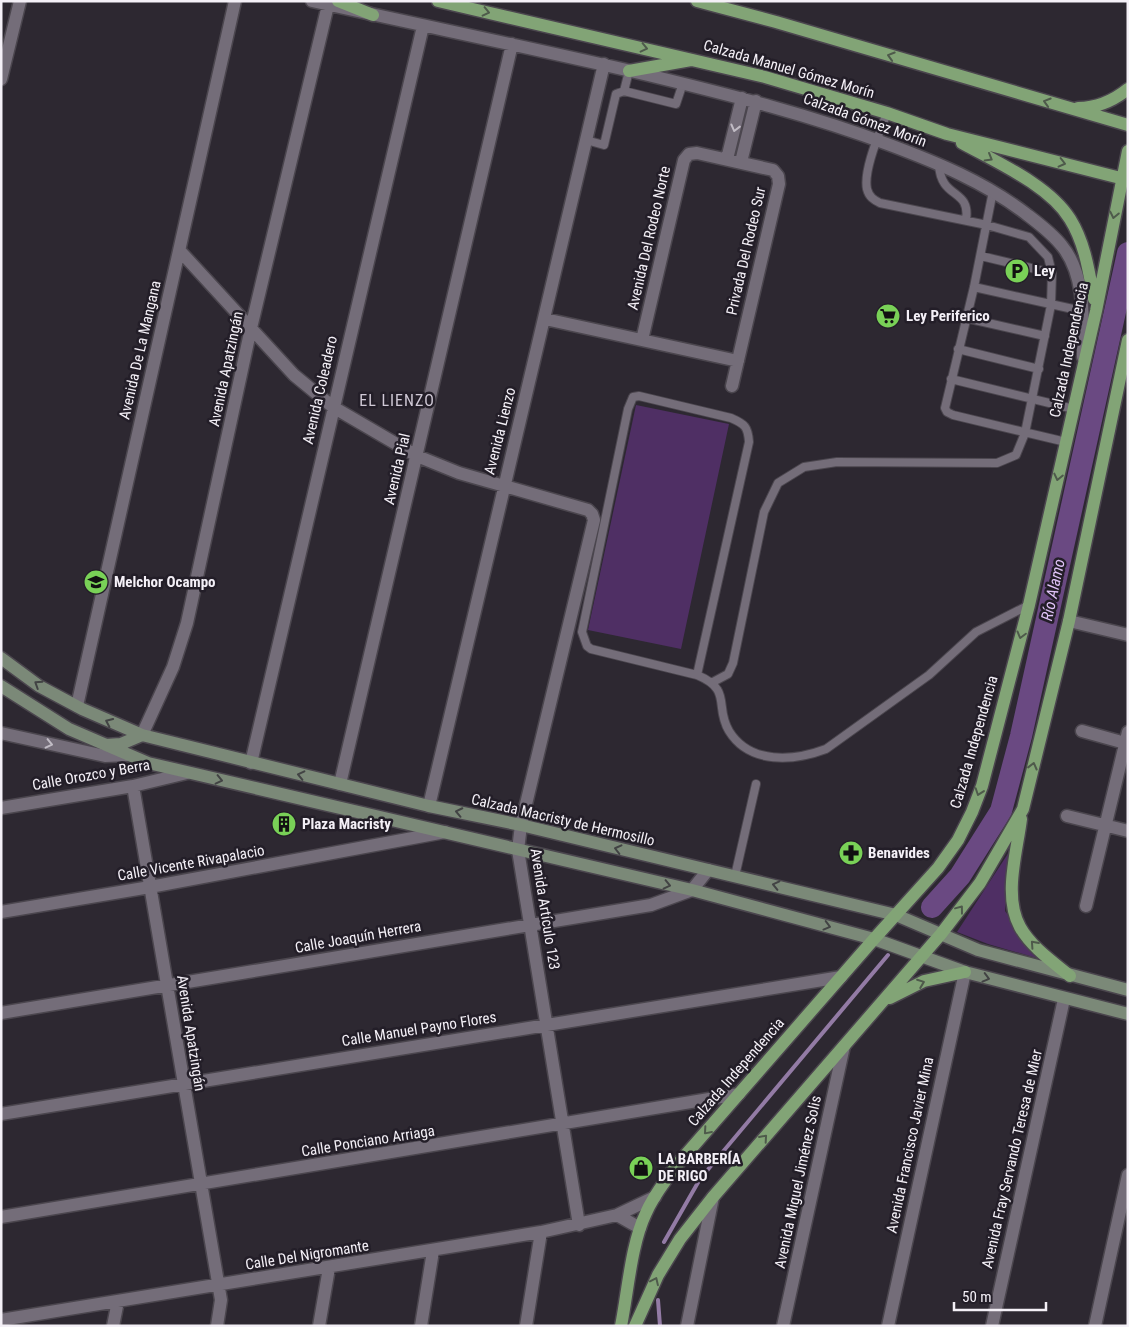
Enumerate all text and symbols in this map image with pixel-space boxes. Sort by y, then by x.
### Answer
one-way arrow [481,6,490,17]
street label: Calzada Manuel Gómez Morín [702,36,876,102]
one-way arrow [640,42,649,53]
one-way arrow [888,52,896,62]
street label: Calzada Gómez Morín [801,89,929,151]
one-way arrow [1044,98,1052,108]
one-way arrow [730,124,741,133]
one-way arrow [984,152,993,162]
one-way arrow [1057,157,1066,168]
street label: Avenida Del Rodeo Norte [624,164,674,312]
street label: Privada Del Rodeo Sur [723,185,770,317]
one-way arrow [1109,211,1120,220]
parking icon: Ley [1004,258,1030,284]
place label: Ley [1034,262,1055,280]
street label: Avenida De La Mangana [115,279,165,421]
street label: Calzada Independencia [1046,281,1092,419]
supermarket icon: Ley Periferico [875,303,901,329]
place label: Ley Periferico [906,307,990,325]
street label: Avenida Apatzingán [205,310,247,428]
street label: Avenida Coleadero [299,334,341,446]
street label: Avenida Lienzo [480,386,520,476]
district label: EL LIENZO [359,391,435,410]
street label: Avenida Pial [380,432,414,506]
one-way arrow [1053,472,1064,481]
water label: Río Alamo [1037,557,1069,623]
school or university icon: Melchor Ocampo [83,569,109,595]
place label: Melchor Ocampo [114,573,216,591]
one-way arrow [1016,631,1027,640]
street label: Calzada Independencia [946,673,1002,811]
one-way arrow [34,681,43,691]
one-way arrow [105,717,114,728]
one-way arrow [44,738,53,749]
street label: Calle Orozco y Berra [31,756,151,794]
one-way arrow [1027,761,1038,770]
one-way arrow [297,770,306,781]
one-way arrow [215,774,224,785]
one-way arrow [975,787,985,796]
street label: Calzada Macristy de Hermosillo [470,790,656,850]
one-way arrow [455,808,464,818]
building icon: Plaza Macristy [271,811,297,837]
place label: Plaza Macristy [302,815,391,833]
pharmacy icon: Benavides [838,840,864,866]
street label: Calle Vicente Rivapalacio [116,841,266,885]
one-way arrow [613,844,622,855]
place label: Benavides [868,844,930,862]
street label: Avenida Artículo 123 [527,847,563,971]
one-way arrow [663,879,672,890]
one-way arrow [772,881,780,891]
one-way arrow [955,906,963,915]
street label: Calle Joaquín Herrera [293,917,423,957]
one-way arrow [823,921,831,931]
one-way arrow [1030,940,1039,949]
one-way arrow [981,972,990,983]
street label: Avenida Apatzingán [173,974,209,1092]
one-way arrow [916,978,925,989]
street label: Calle Manuel Payno Flores [340,1008,498,1050]
street label: Calzada Independencia [684,1014,788,1130]
street label: Avenida Fray Servando Teresa de Mier [978,1047,1046,1270]
street label: Avenida Francisco Javier Mina [883,1055,937,1235]
street label: Avenida Miguel Jiménez Solis [771,1094,825,1270]
street label: Calle Ponciano Arriaga [300,1122,436,1160]
one-way arrow [704,1125,713,1134]
one-way arrow [758,1135,767,1144]
place label: LA BARBERÍA DE RIGO [658,1150,741,1185]
shop icon: LA BARBERÍA DE RIGO [628,1155,654,1181]
street label: Calle Del Nigromante [244,1236,370,1274]
one-way arrow [649,1278,659,1287]
scale bar [954,1280,1046,1312]
text: 50 m [962,1288,992,1306]

